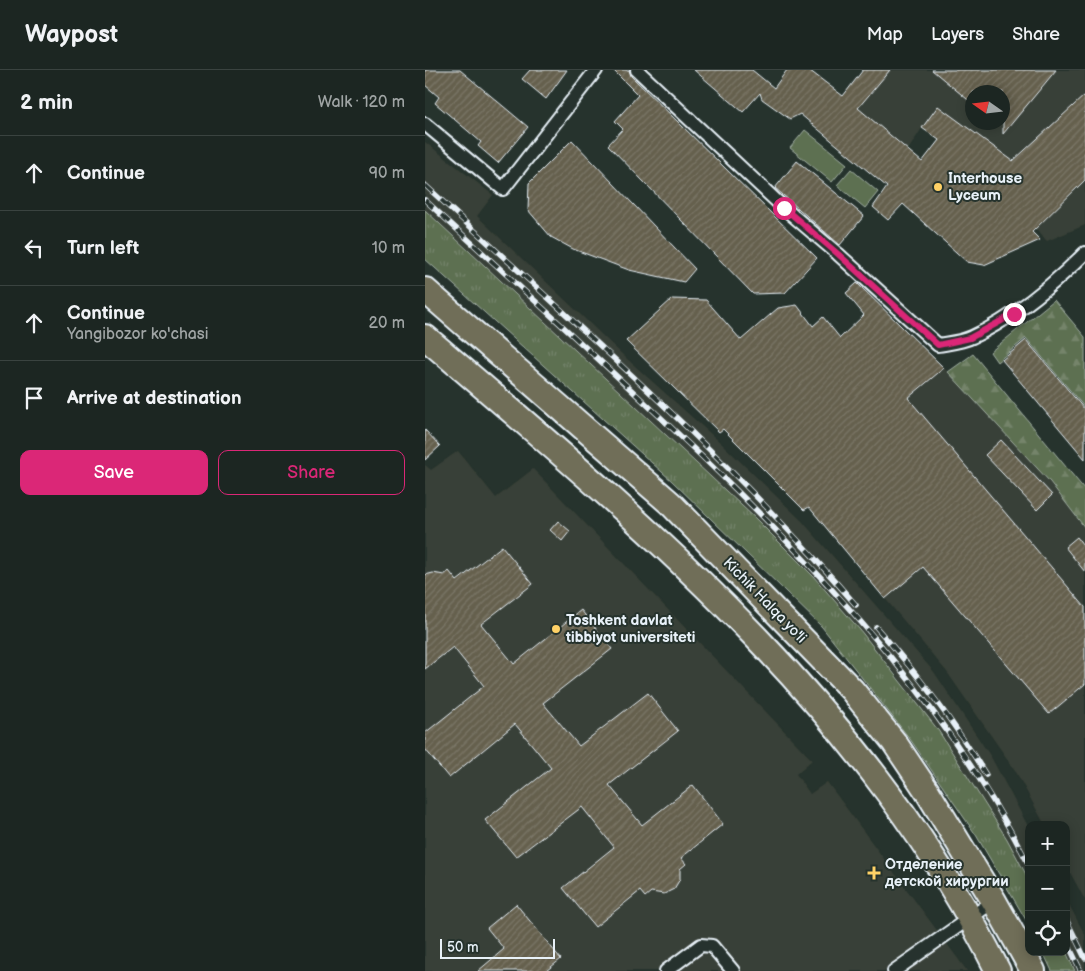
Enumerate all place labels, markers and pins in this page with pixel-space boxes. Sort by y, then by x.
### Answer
place label: Interhouse Lyceum [948,169,1022,205]
marker: Interhouse Lyceum [932,181,944,193]
place label: Toshkent davlat tibbiyot universiteti [565,611,695,647]
marker: Toshkent davlat tibbiyot universiteti [550,623,562,635]
place label: Отделение детской хирургии [884,855,1009,891]
marker: Отделение детской хирургии [867,866,881,880]

